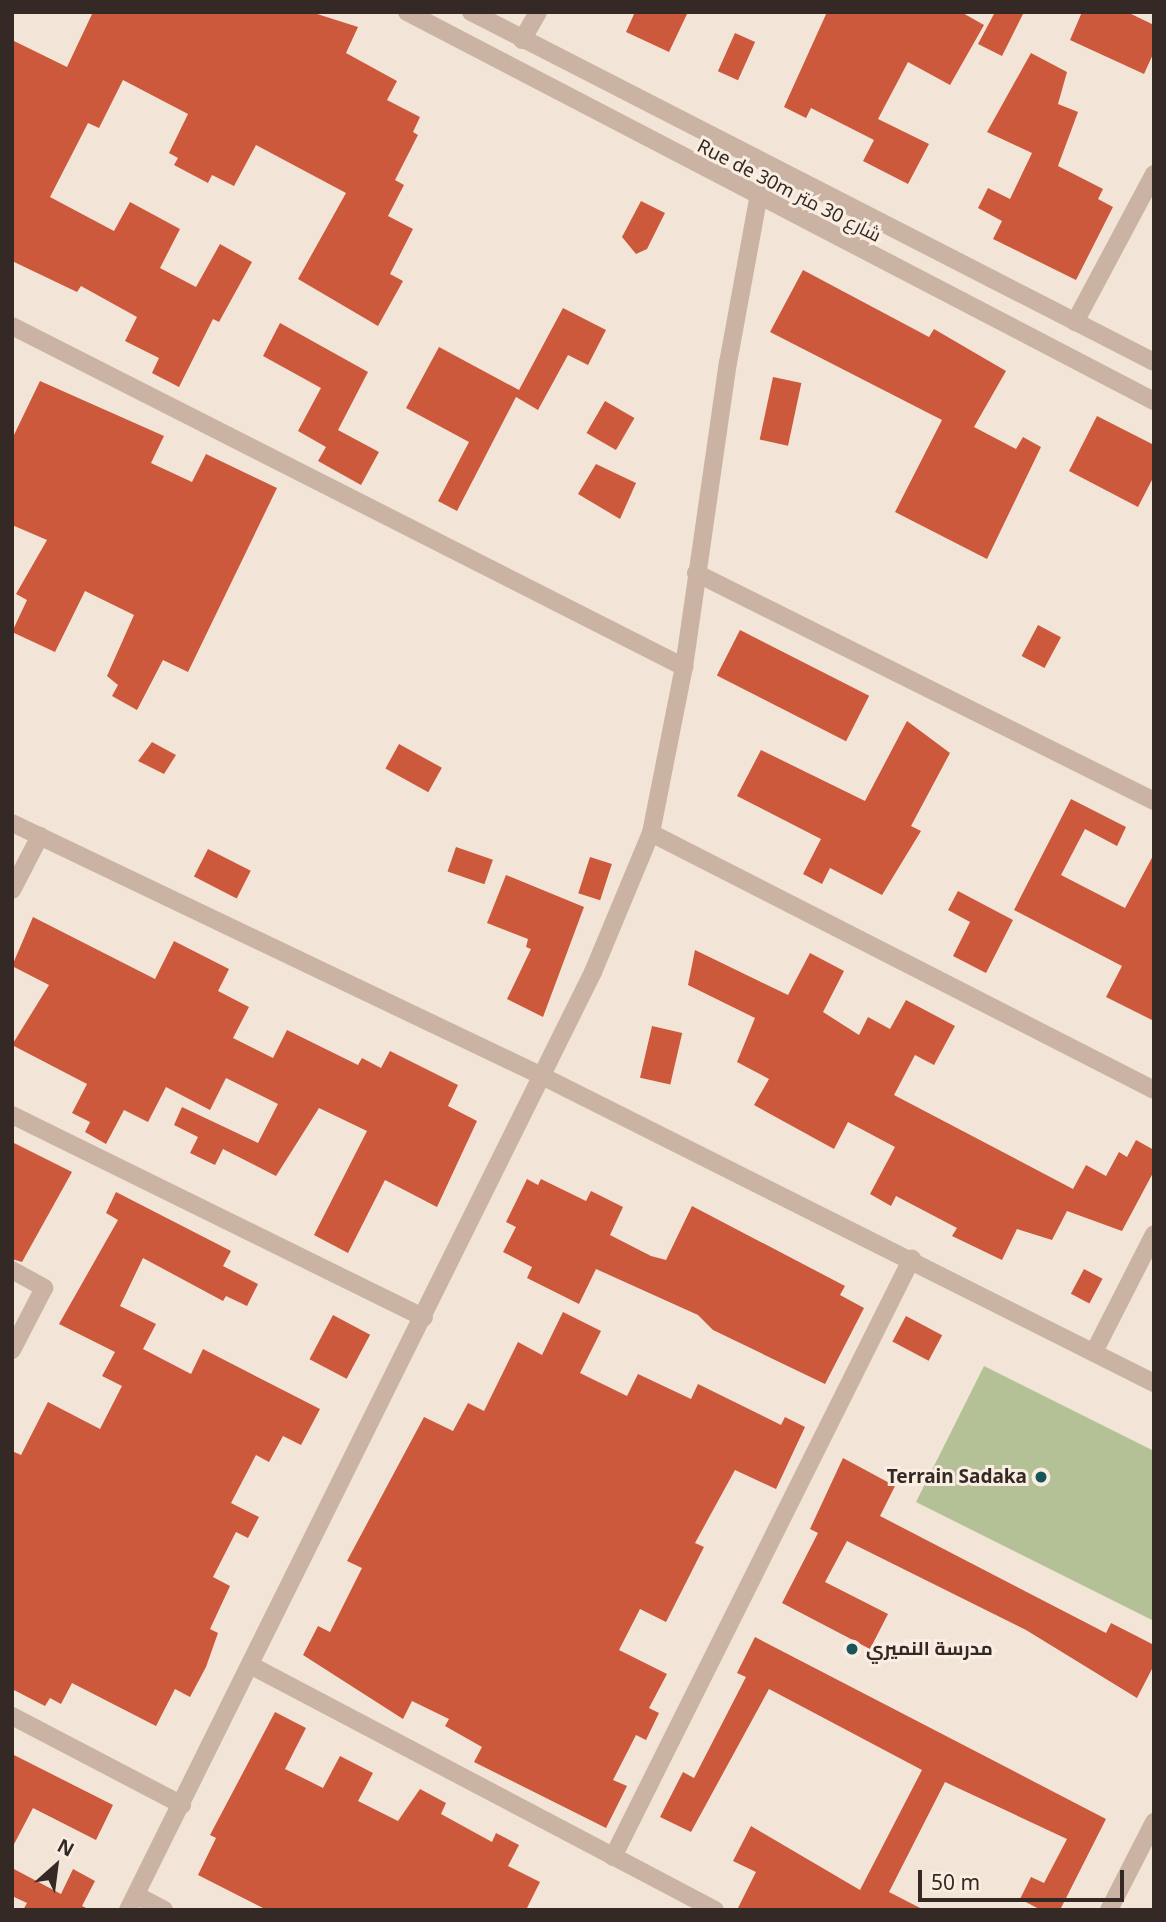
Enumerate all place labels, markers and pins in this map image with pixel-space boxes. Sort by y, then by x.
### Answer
place label: Terrain Sadaka [887,1466,1027,1488]
marker: Terrain Sadaka [1033,1469,1049,1485]
place label: مدرسة النميري [866,1638,993,1660]
marker: مدرسة النميري [844,1641,860,1657]

